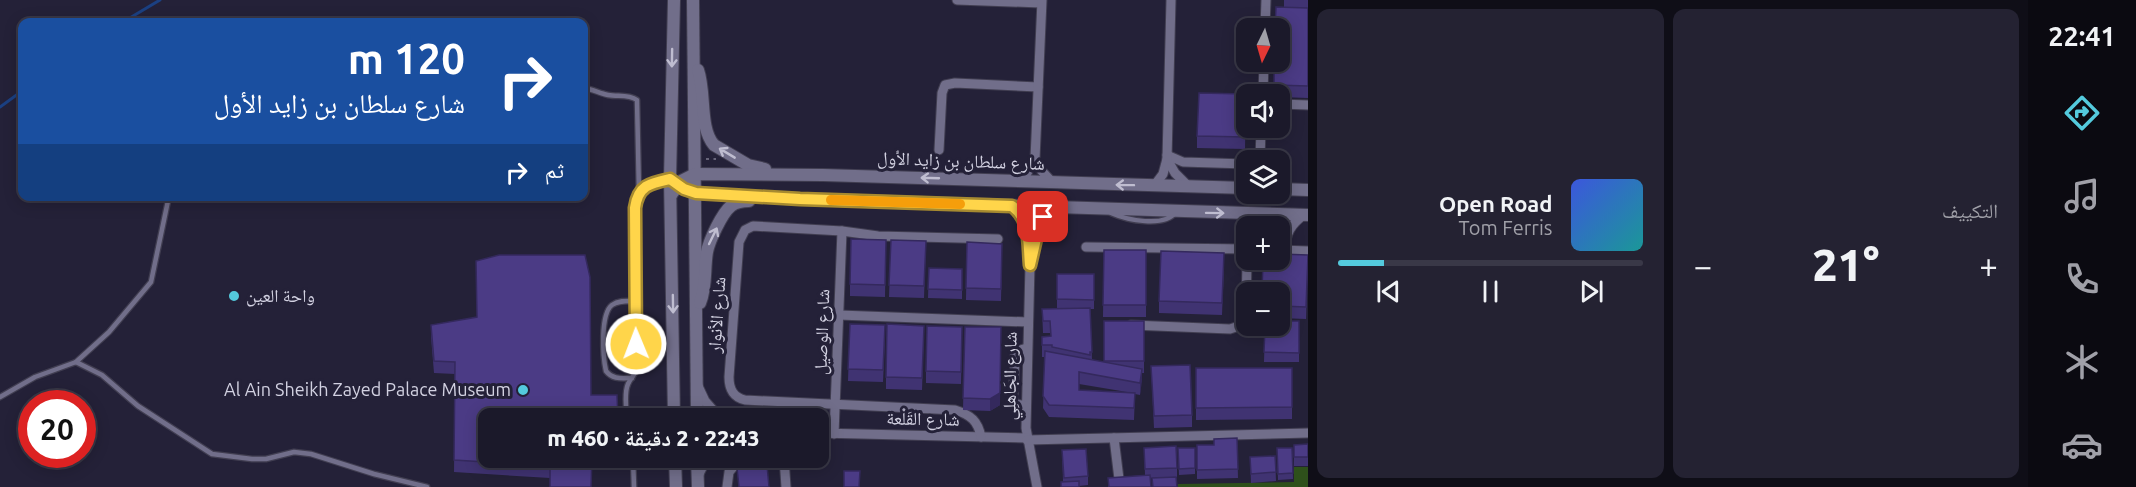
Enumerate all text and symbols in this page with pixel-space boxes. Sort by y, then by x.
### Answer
north arrow [1236,18,1290,72]
map controls [1236,18,1290,336]
text: 22:41 [2048,21,2116,51]
text: 120 m [348,35,465,82]
icon: right [486,42,564,120]
one-way arrow [667,48,678,68]
button: sound [1236,84,1290,138]
text: شارع سلطان بن زايد الأول [214,88,465,118]
icon: directions [2061,92,2103,134]
one-way arrow [719,147,736,159]
street label: شارع سلطان بن زايد الأول [877,147,1045,175]
button: layers [1236,150,1290,204]
icon: right [500,156,533,189]
text: ثم [545,157,564,182]
one-way arrow [921,172,941,184]
icon: music [2061,175,2103,217]
one-way arrow [1116,179,1136,191]
pin [1017,191,1068,242]
text: Open Road [1439,191,1553,216]
text: التكييف [1942,199,1998,222]
icon: arrive [1026,200,1059,233]
one-way arrow [1204,207,1224,218]
button: + [1236,216,1290,270]
text: Tom Ferris [1459,216,1553,239]
one-way arrow [708,228,720,246]
text: 21° [1812,239,1879,290]
text: − [1694,247,1712,284]
text: + [1979,247,1998,284]
icon: phone [2061,258,2103,300]
icon: previous [1372,275,1405,308]
icon: pause [1474,275,1507,308]
icon: next [1575,275,1608,308]
street label: شارع الأنوار [703,276,731,355]
button: − [1236,282,1290,336]
place label: واحة العين [246,285,315,307]
marker: واحة العين [227,289,241,303]
street label: شارع الوصيل [810,289,834,375]
one-way arrow [667,294,679,314]
position arrow [604,312,668,376]
street label: شارع الجَاهلِي [998,331,1025,421]
icon: climate [2061,341,2103,383]
place label: Al Ain Sheikh Zayed Palace Museum [224,379,511,399]
marker: Al Ain Sheikh Zayed Palace Museum [516,383,530,397]
speed limit sign: 20 [18,390,96,468]
street label: شارع القَلْعة [886,407,960,431]
icon: car [2061,424,2103,466]
text: 22:43 · 2 دقيقة · 460 m [547,425,760,450]

